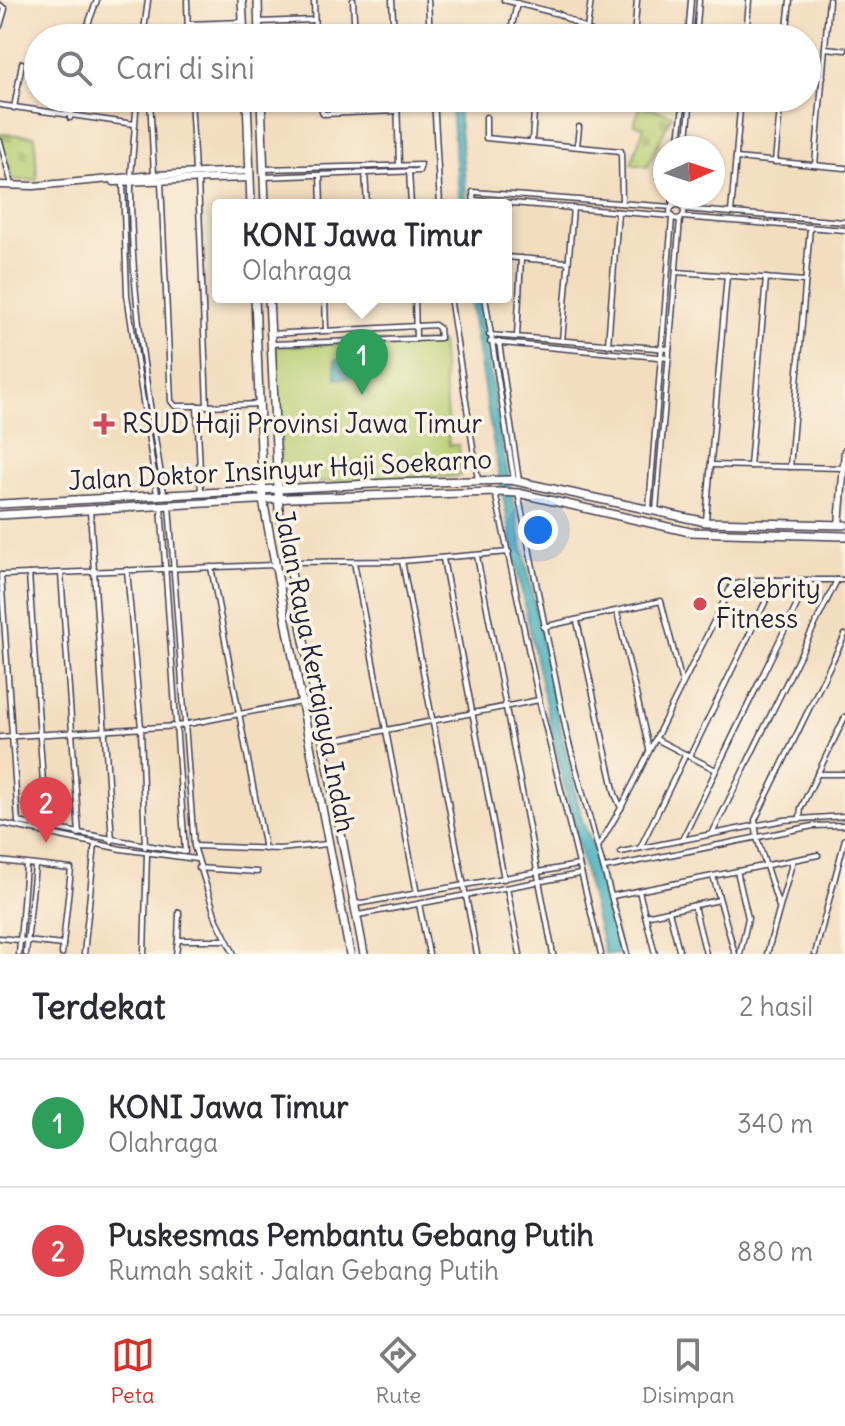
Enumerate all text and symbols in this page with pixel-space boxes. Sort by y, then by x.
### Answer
search box [24,24,821,112]
icon: search [52,46,96,90]
text: Cari di sini [116,49,255,87]
north arrow [653,136,725,208]
popup [212,199,512,303]
text: KONI Jawa Timur [242,216,482,254]
text: Olahraga [242,254,352,287]
pin: 1 [336,329,388,395]
place label: RSUD Haji Provinsi Jawa Timur [122,407,482,440]
marker: RSUD Haji Provinsi Jawa Timur [93,413,115,435]
street label: Jalan Doktor Insinyur Haji Soekarno [67,442,493,497]
street label: Jalan Raya Kertajaya Indah [268,507,363,835]
your location [518,510,558,550]
place label: Celebrity Fitness [716,572,821,635]
marker: Celebrity Fitness [691,595,709,613]
pin: 2 [20,777,72,843]
text: Terdekat [32,985,165,1028]
text: 2 hasil [739,990,813,1023]
text: KONI Jawa Timur [108,1088,349,1126]
text: 1 [53,1107,63,1140]
text: 340 m [737,1107,813,1140]
text: Olahraga [108,1126,218,1159]
text: Puskesmas Pembantu Gebang Putih [108,1216,594,1254]
text: 2 [51,1235,65,1268]
text: 880 m [737,1235,813,1268]
text: Rumah sakit · Jalan Gebang Putih [108,1254,499,1287]
tab: Peta [110,1333,155,1409]
tab: Rute [375,1333,421,1409]
tab: Disimpan [642,1333,735,1409]

